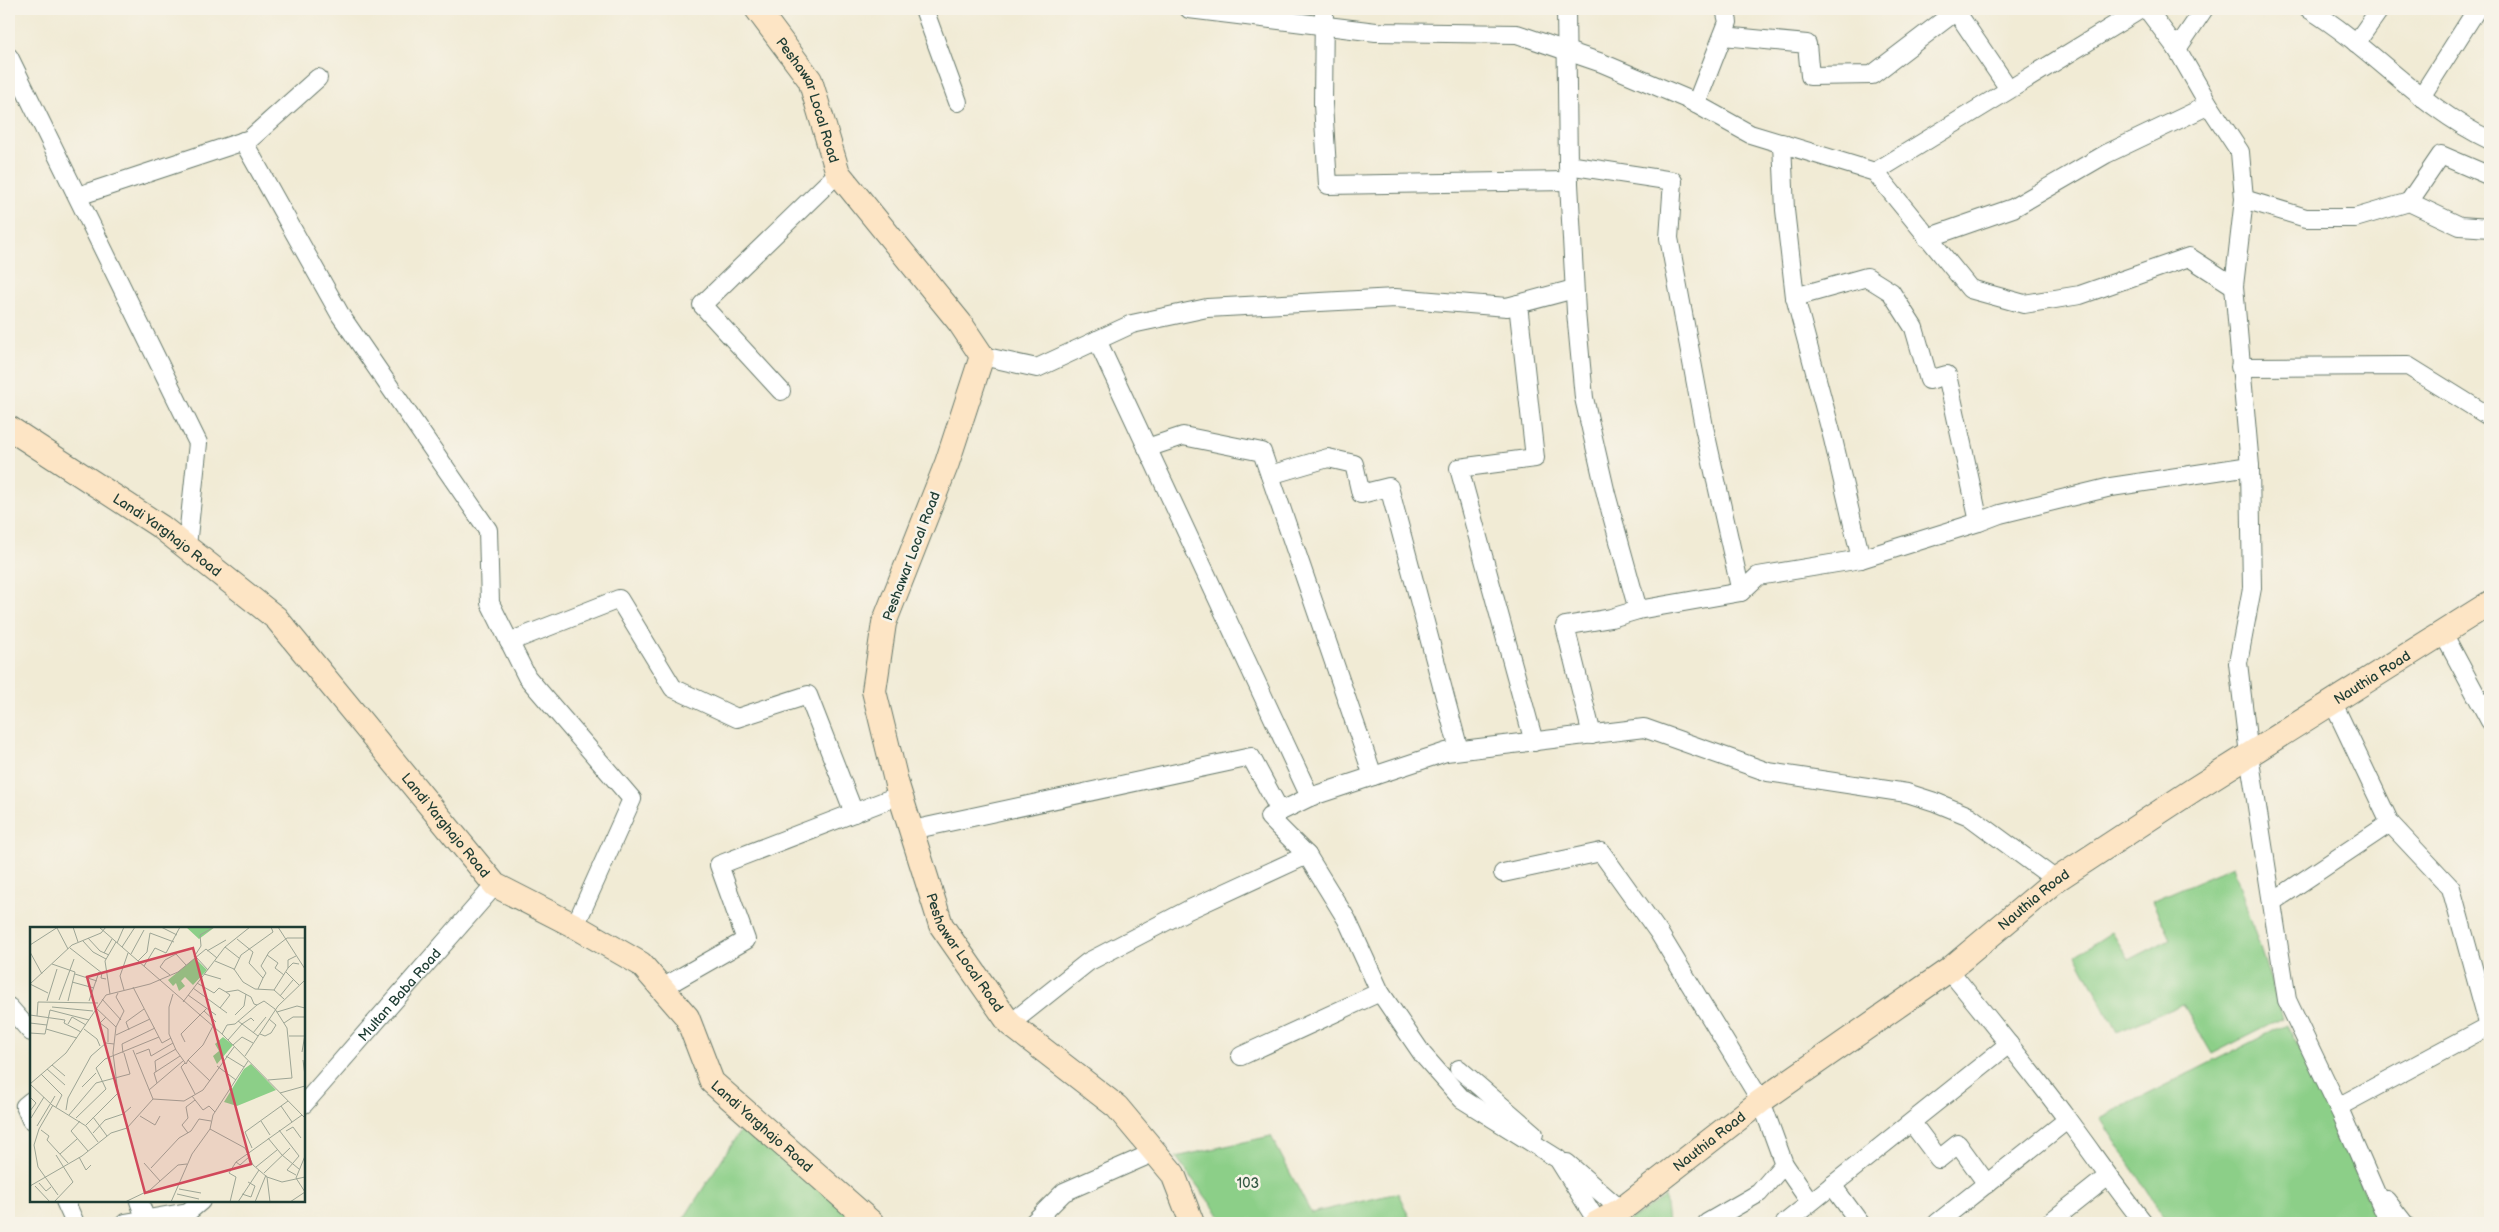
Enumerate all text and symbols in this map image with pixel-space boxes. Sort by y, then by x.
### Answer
street label: Peshawar Local Road [772,34,842,165]
street label: Peshawar Local Road [879,489,944,623]
street label: Landi Yarghajo Road [110,490,225,580]
street label: Nauthia Road [2331,647,2414,708]
street label: Landi Yarghajo Road [398,770,493,881]
street label: Nauthia Road [1995,866,2073,934]
street label: Peshawar Local Road [923,891,1007,1015]
inset map [30,927,305,1202]
street label: Multan Baba Road [355,945,445,1045]
street label: Landi Yarghajo Road [707,1077,816,1176]
street label: Nauthia Road [1670,1108,1749,1175]
park label: 103 [1237,1175,1259,1192]

